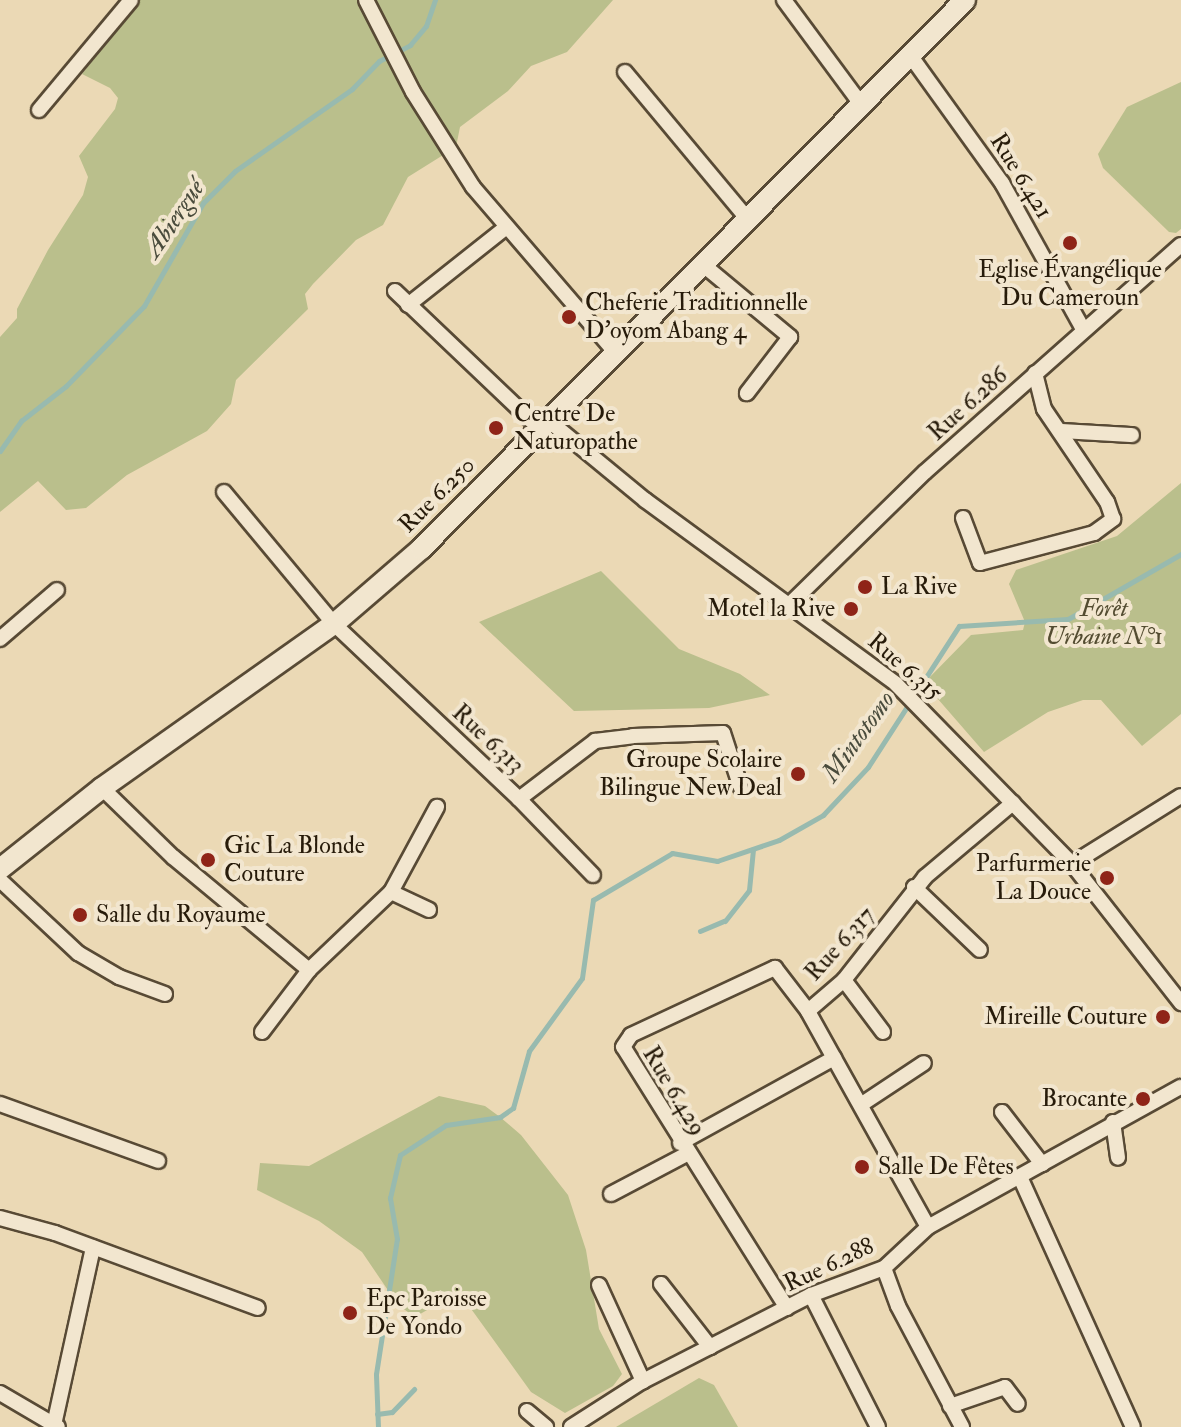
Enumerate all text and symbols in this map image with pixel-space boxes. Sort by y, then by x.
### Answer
street label: Rue 6.421 [984,128,1058,224]
water label: Abiergué [138,174,212,264]
marker: Eglise Évangélique Du Cameroun [1061,234,1079,252]
place label: Eglise Évangélique Du Cameroun [978,256,1162,312]
place label: Cheferie Traditionnelle D'oyom Abang 4 [585,289,808,345]
marker: Cheferie Traditionnelle D'oyom Abang 4 [560,308,578,326]
street label: Rue 6.286 [922,361,1014,447]
place label: Centre De Naturopathe [514,400,638,456]
marker: Centre De Naturopathe [485,417,507,439]
street label: Rue 6.250 [393,451,481,539]
place label: La Rive [881,573,957,601]
marker: La Rive [856,578,874,596]
place label: Motel la Rive [707,595,835,623]
park label: Forêt Urbaine N°1 [1045,595,1163,651]
marker: Motel la Rive [842,600,860,618]
street label: Rue 6.315 [862,627,948,707]
water label: Mintotomo [816,686,902,788]
street label: Rue 6.313 [446,698,530,780]
place label: Groupe Scolaire Bilingue New Deal [599,746,782,802]
marker: Groupe Scolaire Bilingue New Deal [789,765,807,783]
place label: Gic La Blonde Couture [224,832,365,888]
place label: Parfurmerie La Douce [976,850,1091,906]
marker: Gic La Blonde Couture [199,851,217,869]
marker: Parfurmerie La Douce [1098,869,1116,887]
place label: Salle du Royaume [96,901,266,929]
street label: Rue 6.317 [799,901,881,987]
marker: Salle du Royaume [71,906,89,924]
place label: Mireille Couture [984,1003,1147,1031]
marker: Mireille Couture [1154,1008,1172,1026]
street label: Rue 6.429 [636,1041,712,1141]
place label: Brocante [1041,1085,1127,1113]
marker: Brocante [1134,1090,1152,1108]
place label: Salle De Fêtes [878,1153,1014,1181]
marker: Salle De Fêtes [853,1158,871,1176]
street label: Rue 6.288 [779,1232,879,1298]
place label: Epc Paroisse De Yondo [366,1285,487,1341]
marker: Epc Paroisse De Yondo [341,1304,359,1322]

